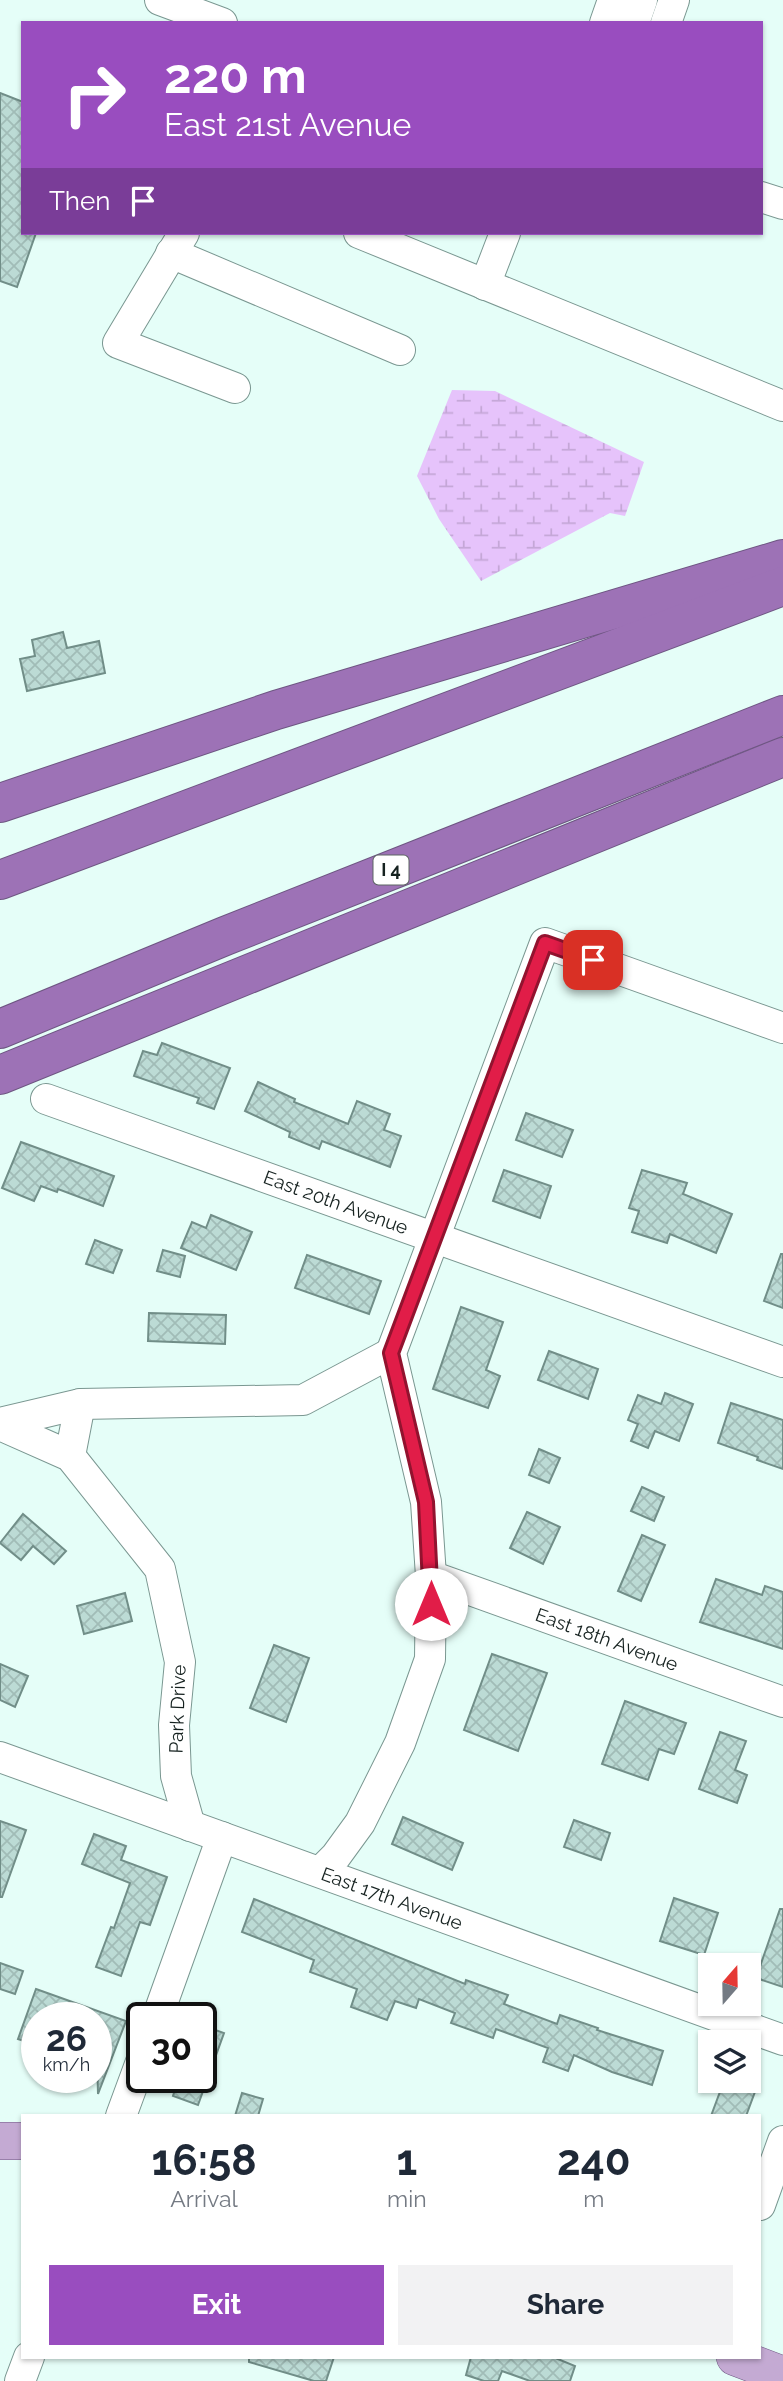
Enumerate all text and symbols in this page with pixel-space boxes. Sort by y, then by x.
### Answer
text: 220 m [164,47,307,104]
icon: right [49,49,140,140]
text: East 21st Avenue [164,106,411,143]
icon: arrive [124,182,162,220]
text: Then [49,186,110,216]
road number: I 4 [374,856,408,884]
pin [563,930,623,990]
icon: arrive [574,941,612,979]
street label: East 20th Avenue [261,1166,411,1238]
position arrow [394,1567,468,1641]
street label: East 18th Avenue [533,1603,681,1675]
street label: Park Drive [164,1664,190,1754]
street label: East 17th Avenue [318,1862,466,1934]
north arrow [698,1953,761,2016]
map controls [698,1953,761,2093]
speed limit sign: 30 [126,2002,217,2093]
text: 26 [46,2018,87,2059]
button: layers [698,2030,761,2093]
text: km/h [43,2054,90,2075]
text: 16:58 [151,2136,257,2185]
text: 1 [397,2136,417,2185]
text: 240 [557,2136,631,2185]
text: Arrival [170,2185,238,2212]
text: min [387,2185,427,2212]
text: m [583,2185,604,2212]
button: Exit [49,2265,384,2345]
button: Share [398,2265,733,2345]

